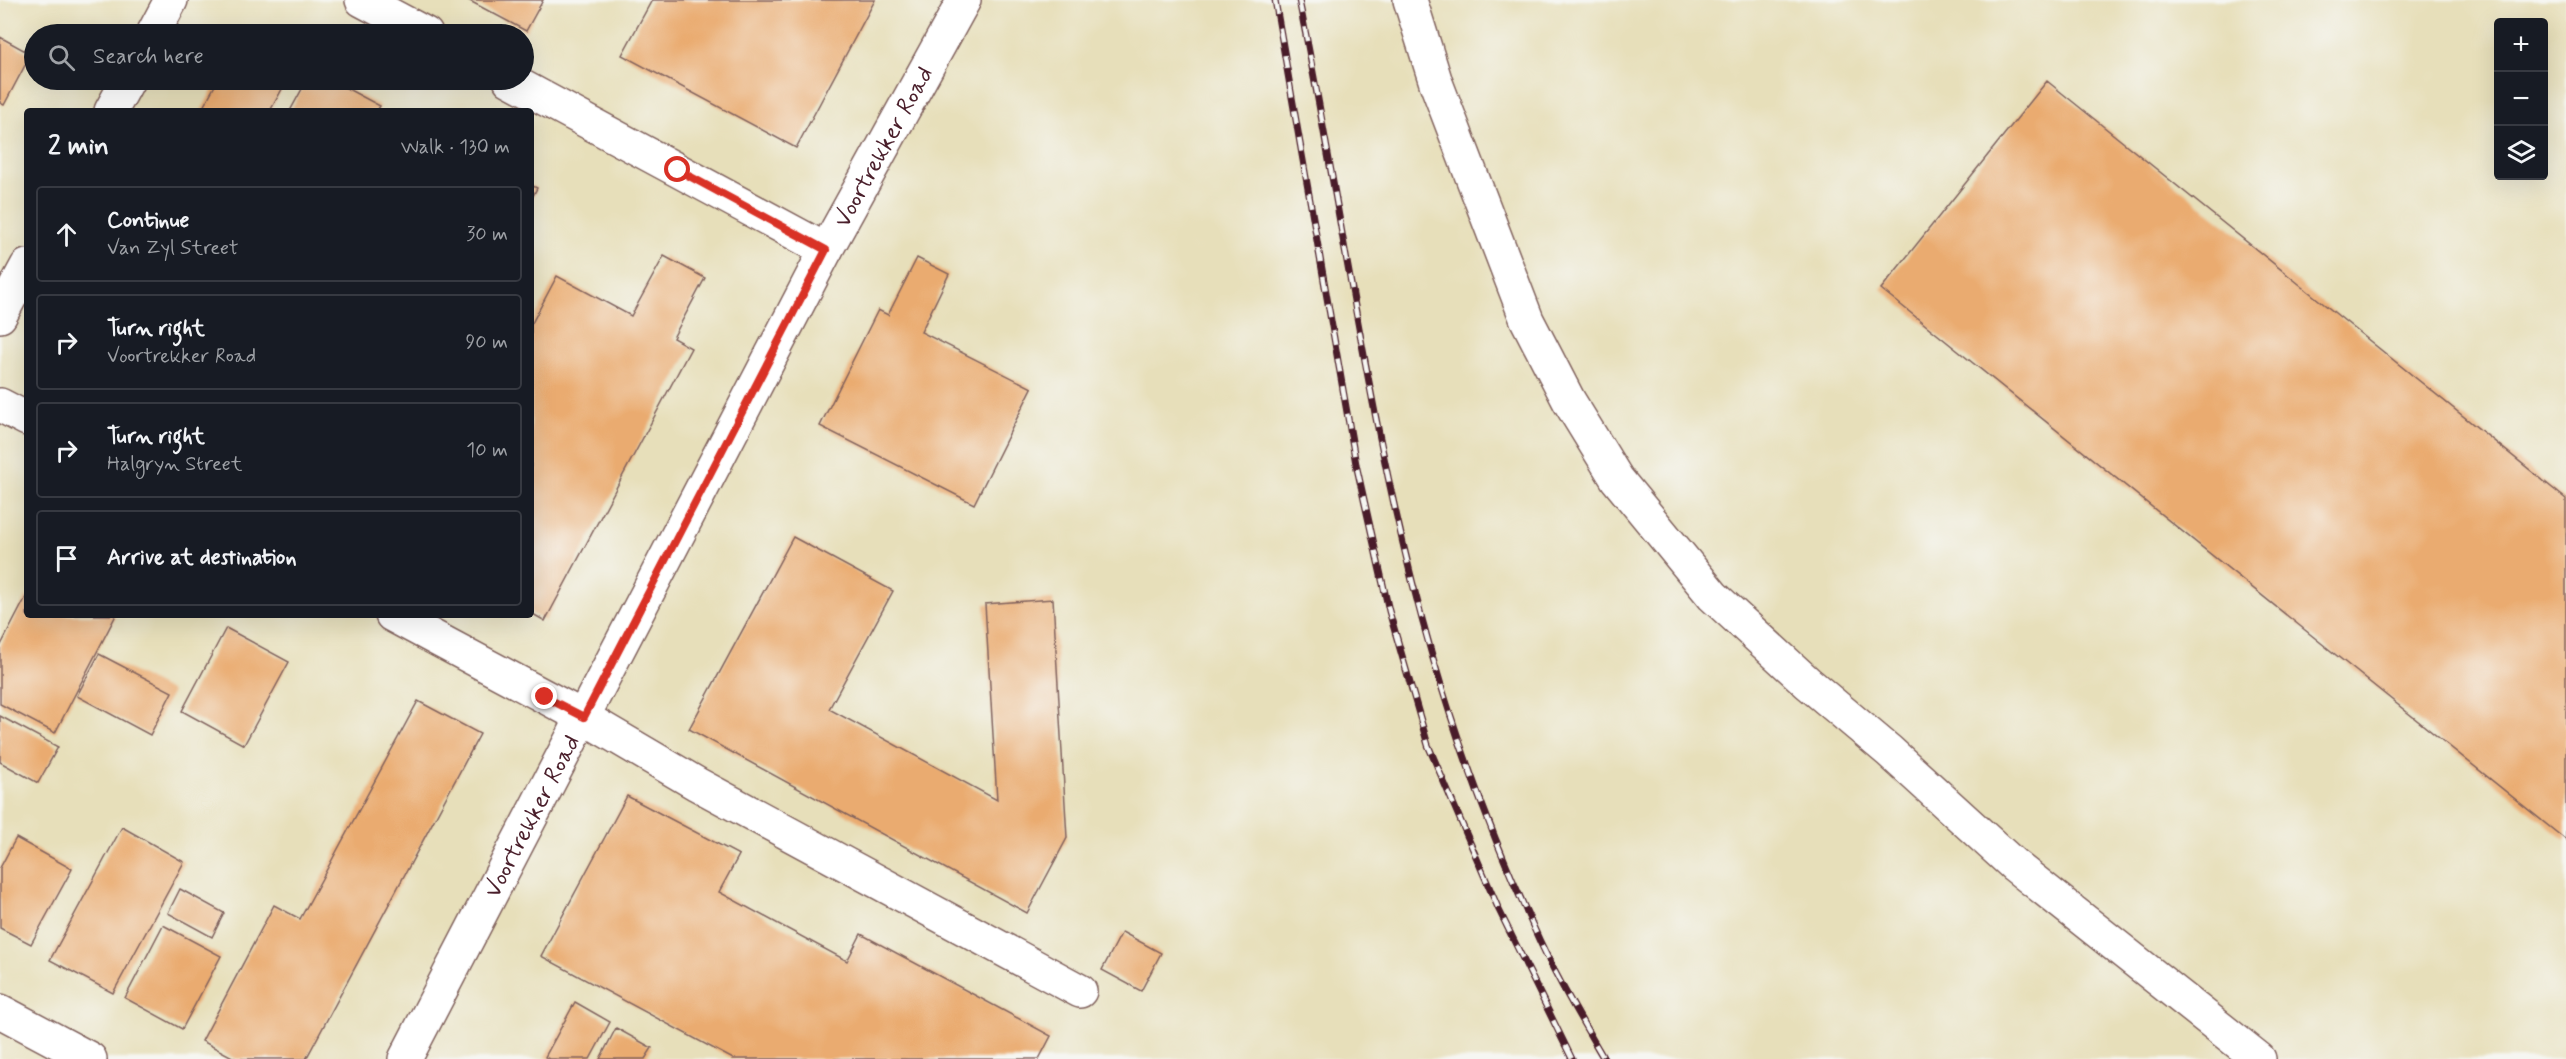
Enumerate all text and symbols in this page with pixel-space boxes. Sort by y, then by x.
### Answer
map controls [2494,18,2548,180]
button: + [2494,18,2548,72]
search box [24,24,534,90]
icon: search [45,41,78,74]
text: Search here [93,43,204,71]
street label: Voortrekker Road [827,61,941,233]
button: − [2494,72,2548,126]
button: layers [2494,126,2548,180]
text: 2 min [48,130,109,164]
text: Walk · 130 m [401,134,510,161]
route start [664,156,690,182]
text: Continue [107,207,189,235]
icon: ahead [50,218,83,251]
text: 30 m [466,221,508,248]
text: Van Zyl Street [107,235,238,262]
text: Turn right [107,315,205,343]
icon: right [50,326,83,359]
text: 90 m [465,329,508,356]
text: Voortrekker Road [107,343,256,370]
text: Turn right [107,423,205,451]
icon: right [50,434,83,467]
text: 10 m [466,437,508,464]
text: Halgryn Street [107,451,243,478]
icon: arrive [50,542,83,575]
text: Arrive at destination [107,544,297,572]
route end [531,683,557,709]
street label: Voortrekker Road [478,730,588,903]

